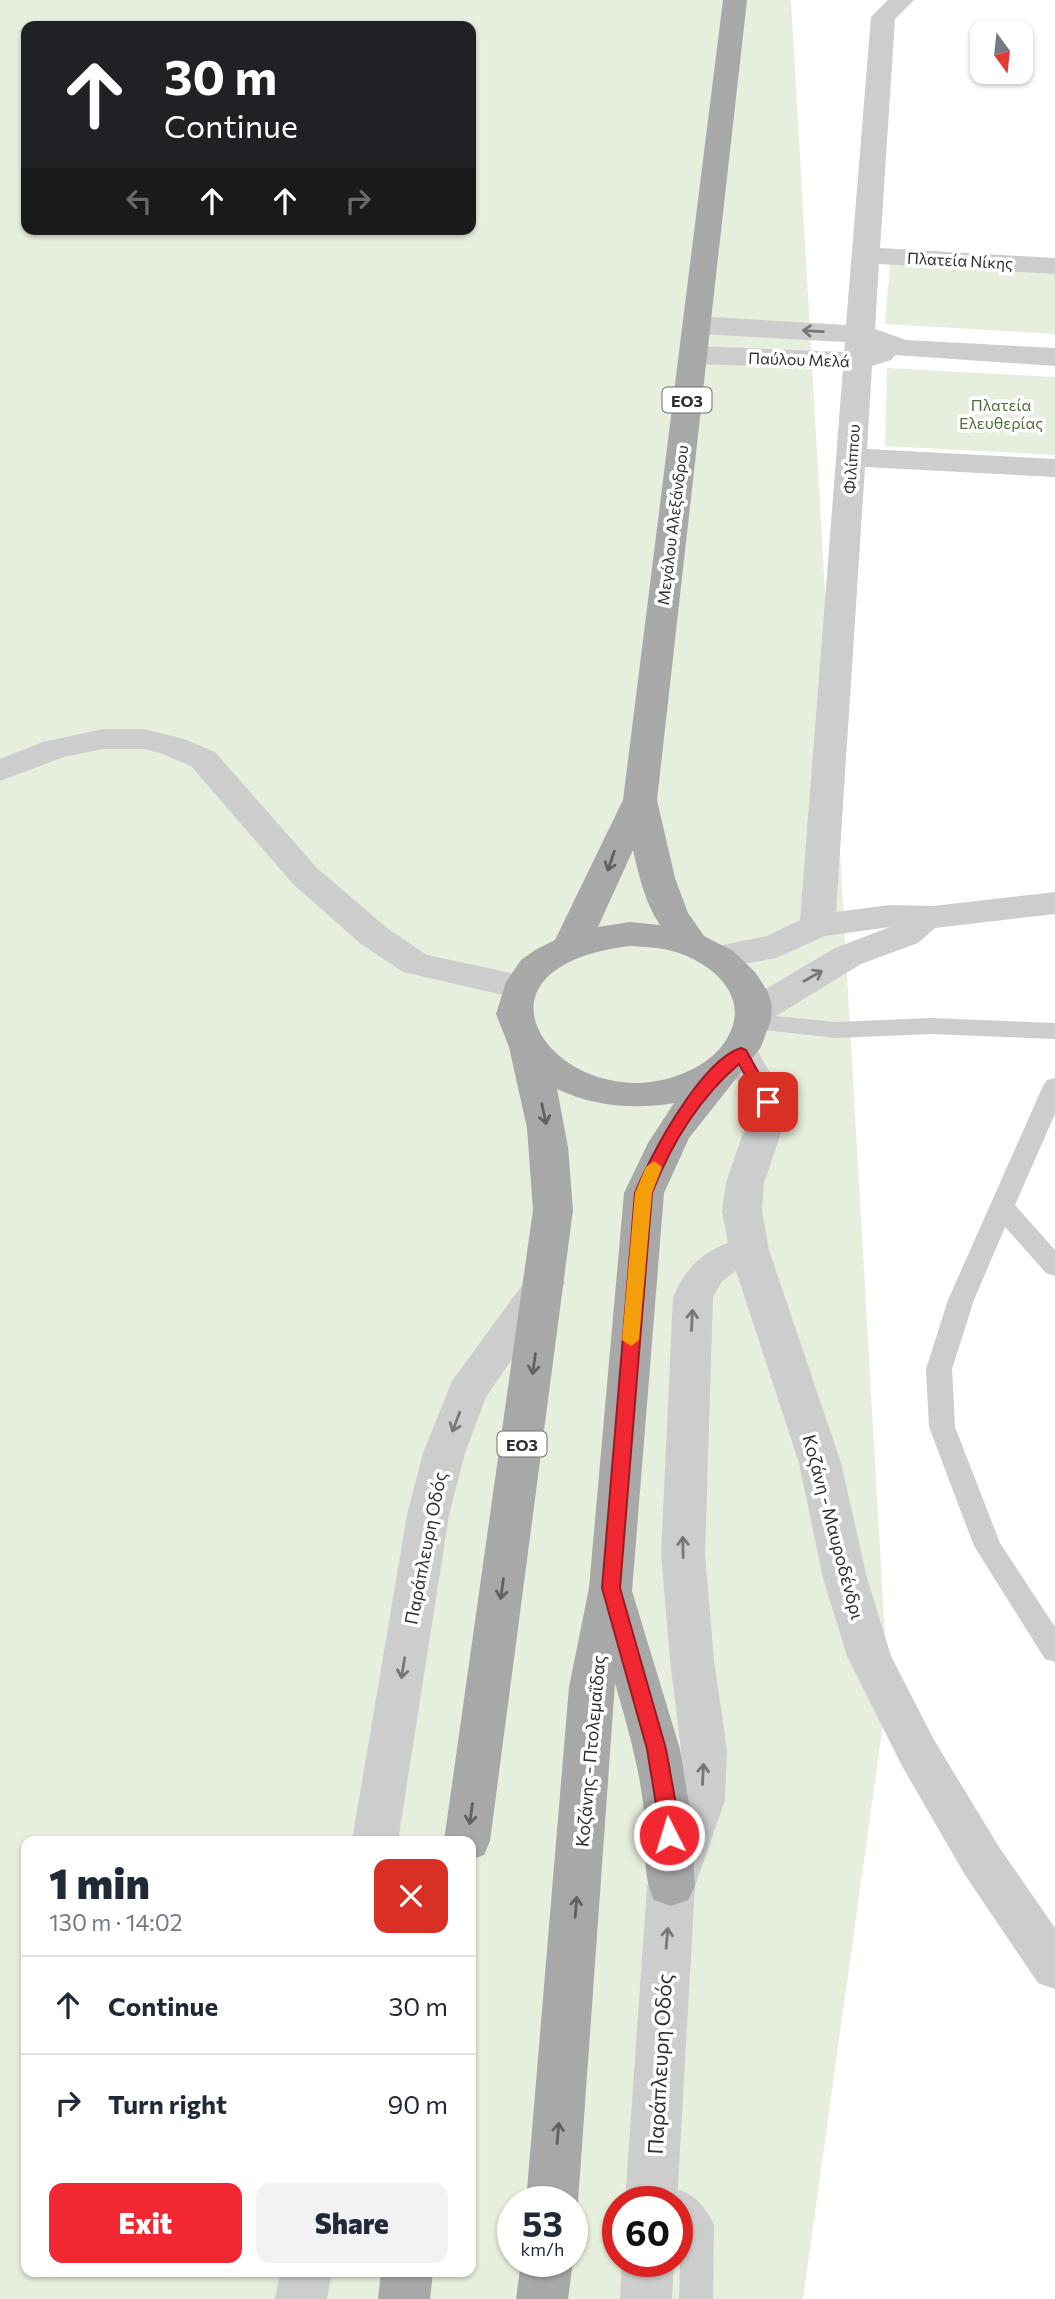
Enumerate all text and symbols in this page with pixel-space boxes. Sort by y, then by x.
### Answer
north arrow [970,21,1032,84]
map controls [970,21,1033,84]
text: 30 m [164,45,277,105]
icon: ahead [49,49,140,140]
text: Continue [164,105,298,145]
icon: left [120,182,158,220]
icon: ahead [193,182,231,220]
icon: ahead [266,182,304,220]
icon: right [339,182,377,220]
street label: Πλατεία Νίκης [906,248,1014,272]
one-way arrow [802,325,825,338]
street label: Παύλου Μελά [748,348,850,370]
road number: ΕΟ3 [662,388,712,412]
park label: Πλατεία Ελευθερίας [959,395,1043,432]
street label: Φιλίππου [839,423,863,494]
street label: Μεγάλου Αλεξάνδρου [653,444,691,606]
one-way arrow [604,850,616,872]
one-way arrow [803,969,823,983]
pin [738,1072,798,1132]
icon: arrive [749,1083,787,1121]
one-way arrow [538,1102,552,1125]
one-way arrow [685,1309,698,1332]
one-way arrow [527,1352,540,1375]
one-way arrow [448,1411,461,1432]
road number: ΕΟ3 [498,1432,546,1456]
street label: Κοζάνη - Μαυροδένδρι [799,1432,869,1622]
street label: Παράπλευρη Οδός [399,1470,451,1626]
one-way arrow [677,1536,690,1559]
one-way arrow [496,1577,509,1600]
street label: Κοζάνης - Πτολεμαΐδας [571,1654,609,1848]
one-way arrow [396,1656,409,1679]
one-way arrow [696,1762,709,1785]
position arrow [632,1798,706,1872]
one-way arrow [464,1803,477,1825]
text: 1 min [49,1856,150,1908]
button: close [374,1859,448,1933]
one-way arrow [570,1896,583,1918]
text: 130 m · 14:02 [49,1908,182,1936]
one-way arrow [661,1927,674,1950]
street label: Παράπλευρη Οδός [642,1973,676,2155]
icon: ahead [49,1986,87,2024]
text: Continue [108,1990,218,2021]
text: 30 m [389,1990,448,2021]
icon: right [49,2084,87,2122]
text: Turn right [108,2088,227,2119]
text: 90 m [388,2088,448,2119]
one-way arrow [552,2123,565,2145]
button: Exit [49,2183,242,2263]
button: Share [256,2183,448,2263]
speed limit sign: 60 [602,2186,693,2277]
text: 53 [522,2201,563,2244]
text: km/h [521,2238,564,2260]

